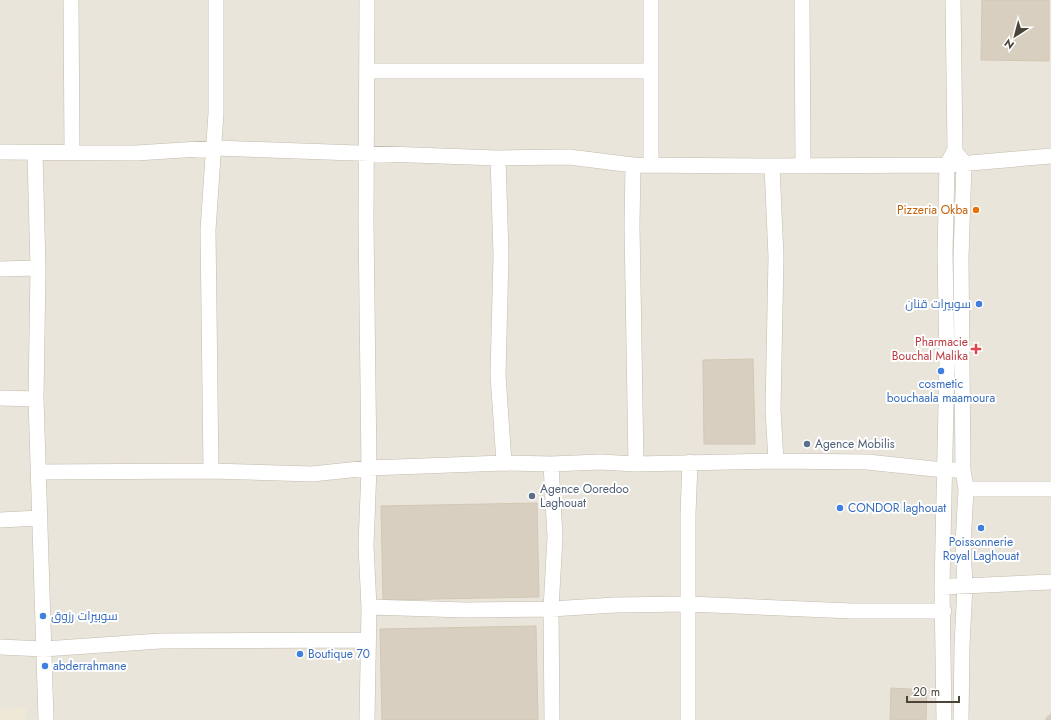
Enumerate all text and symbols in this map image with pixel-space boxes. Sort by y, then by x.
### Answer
north arrow [995,16,1035,56]
text: N [1001,35,1017,53]
place label: Pizzeria Okba [897,201,968,219]
marker: Pizzeria Okba [971,205,981,215]
place label: سوبيرات قنان [905,295,971,313]
marker: سوبيرات قنان [974,299,984,309]
place label: Pharmacie Bouchal Malika [892,333,968,365]
marker: Pharmacie Bouchal Malika [971,344,981,354]
marker: cosmetic bouchaala maamoura [936,366,946,376]
place label: cosmetic bouchaala maamoura [887,375,995,407]
place label: Agence Mobilis [815,435,895,453]
marker: Agence Mobilis [802,439,812,449]
place label: Agence Ooredoo Laghouat [540,480,629,512]
marker: Agence Ooredoo Laghouat [527,491,537,501]
place label: CONDOR laghouat [848,499,946,517]
marker: CONDOR laghouat [835,503,845,513]
marker: Poissonnerie Royal Laghouat [976,523,986,533]
place label: Poissonnerie Royal Laghouat [943,533,1019,565]
place label: سوبيرات رزوق [51,607,118,625]
marker: سوبيرات رزوق [38,611,48,621]
place label: Boutique 70 [308,645,370,663]
marker: Boutique 70 [295,649,305,659]
place label: abderrahmane [53,657,127,675]
marker: abderrahmane [40,661,50,671]
scale bar [907,678,959,704]
text: 20 m [913,683,940,701]

